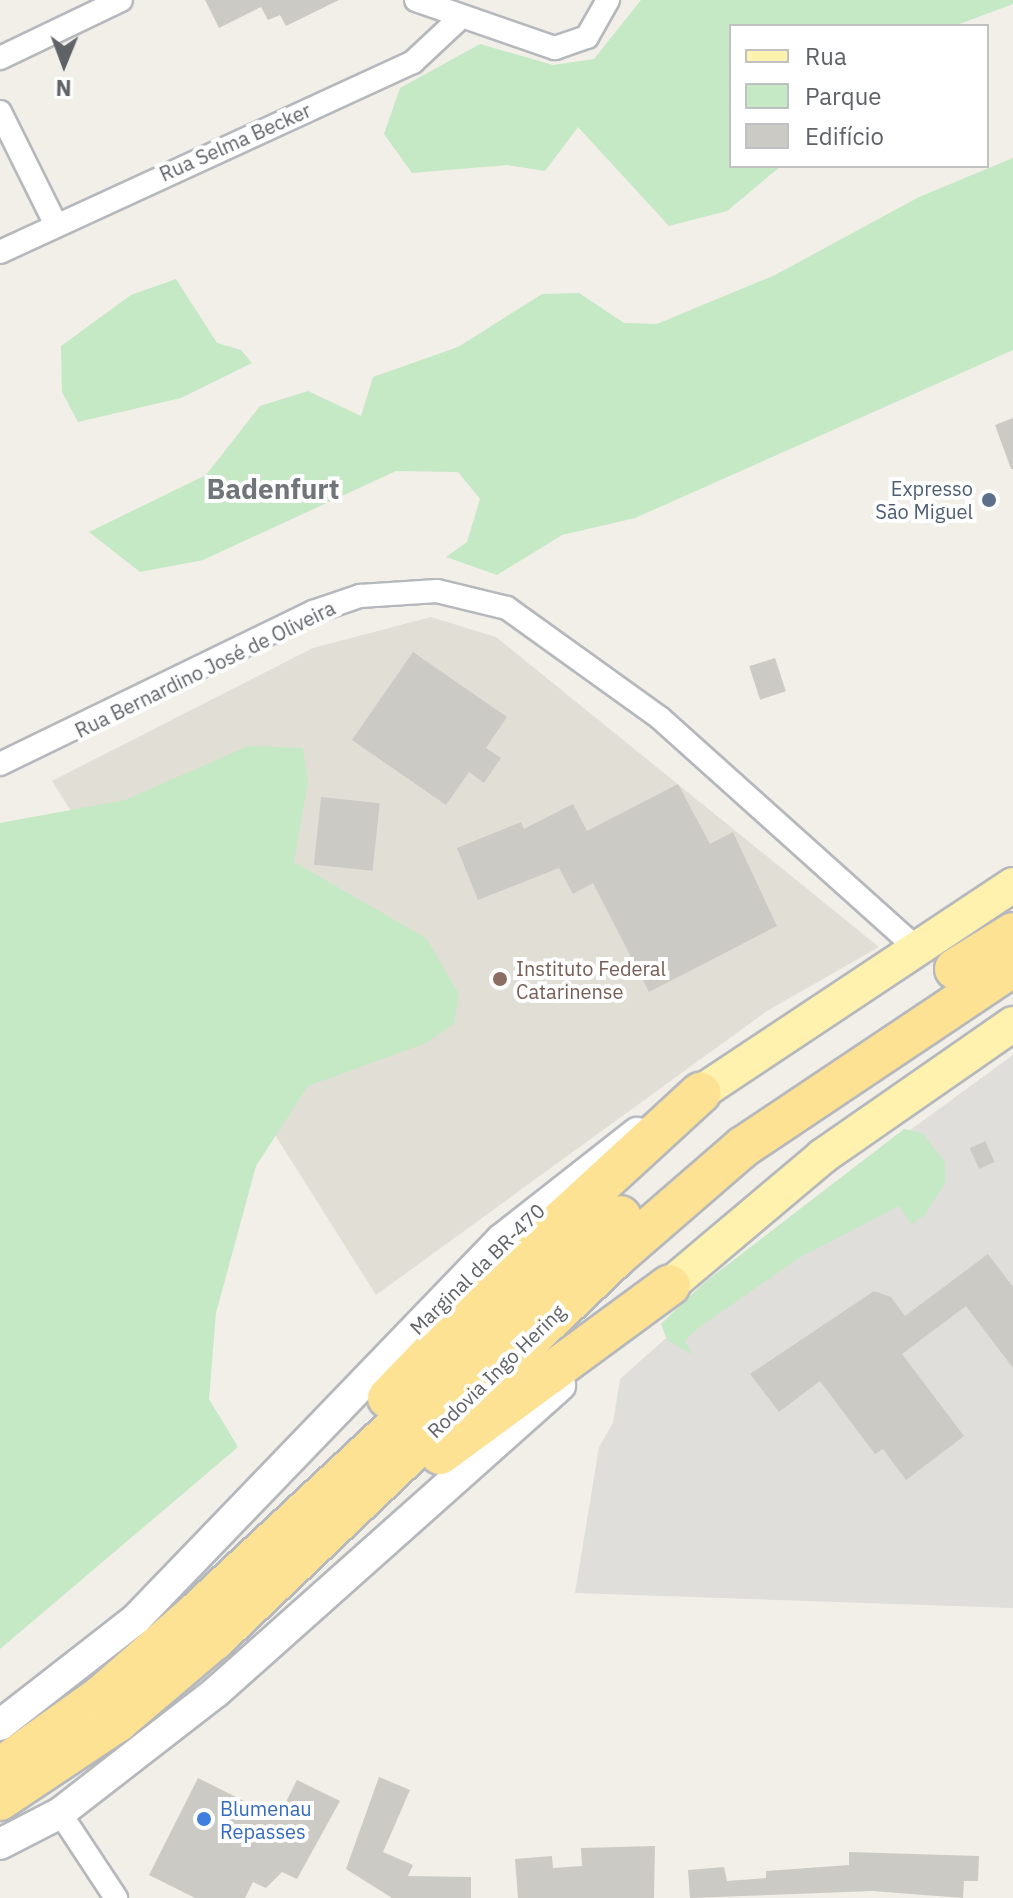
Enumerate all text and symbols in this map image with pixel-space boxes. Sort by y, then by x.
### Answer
north arrow [24,24,104,104]
legend [729,24,989,168]
text: Rua [805,40,847,72]
text: N [55,74,72,103]
text: Parque [805,80,882,112]
street label: Rua Selma Becker [156,98,314,186]
text: Edifício [805,120,884,152]
district label: Badenfurt [207,472,339,506]
place label: Expresso São Miguel [875,476,973,523]
marker: Expresso São Miguel [980,491,998,509]
street label: Rua Bernardino José de Oliveira [71,595,339,743]
place label: Instituto Federal Catarinense [516,956,666,1003]
marker: Instituto Federal Catarinense [491,970,509,988]
street label: Marginal da BR-470 [405,1199,549,1339]
street label: Rodovia Ingo Hering [422,1299,570,1443]
place label: Blumenau Repasses [220,1796,312,1843]
marker: Blumenau Repasses [195,1810,213,1828]

